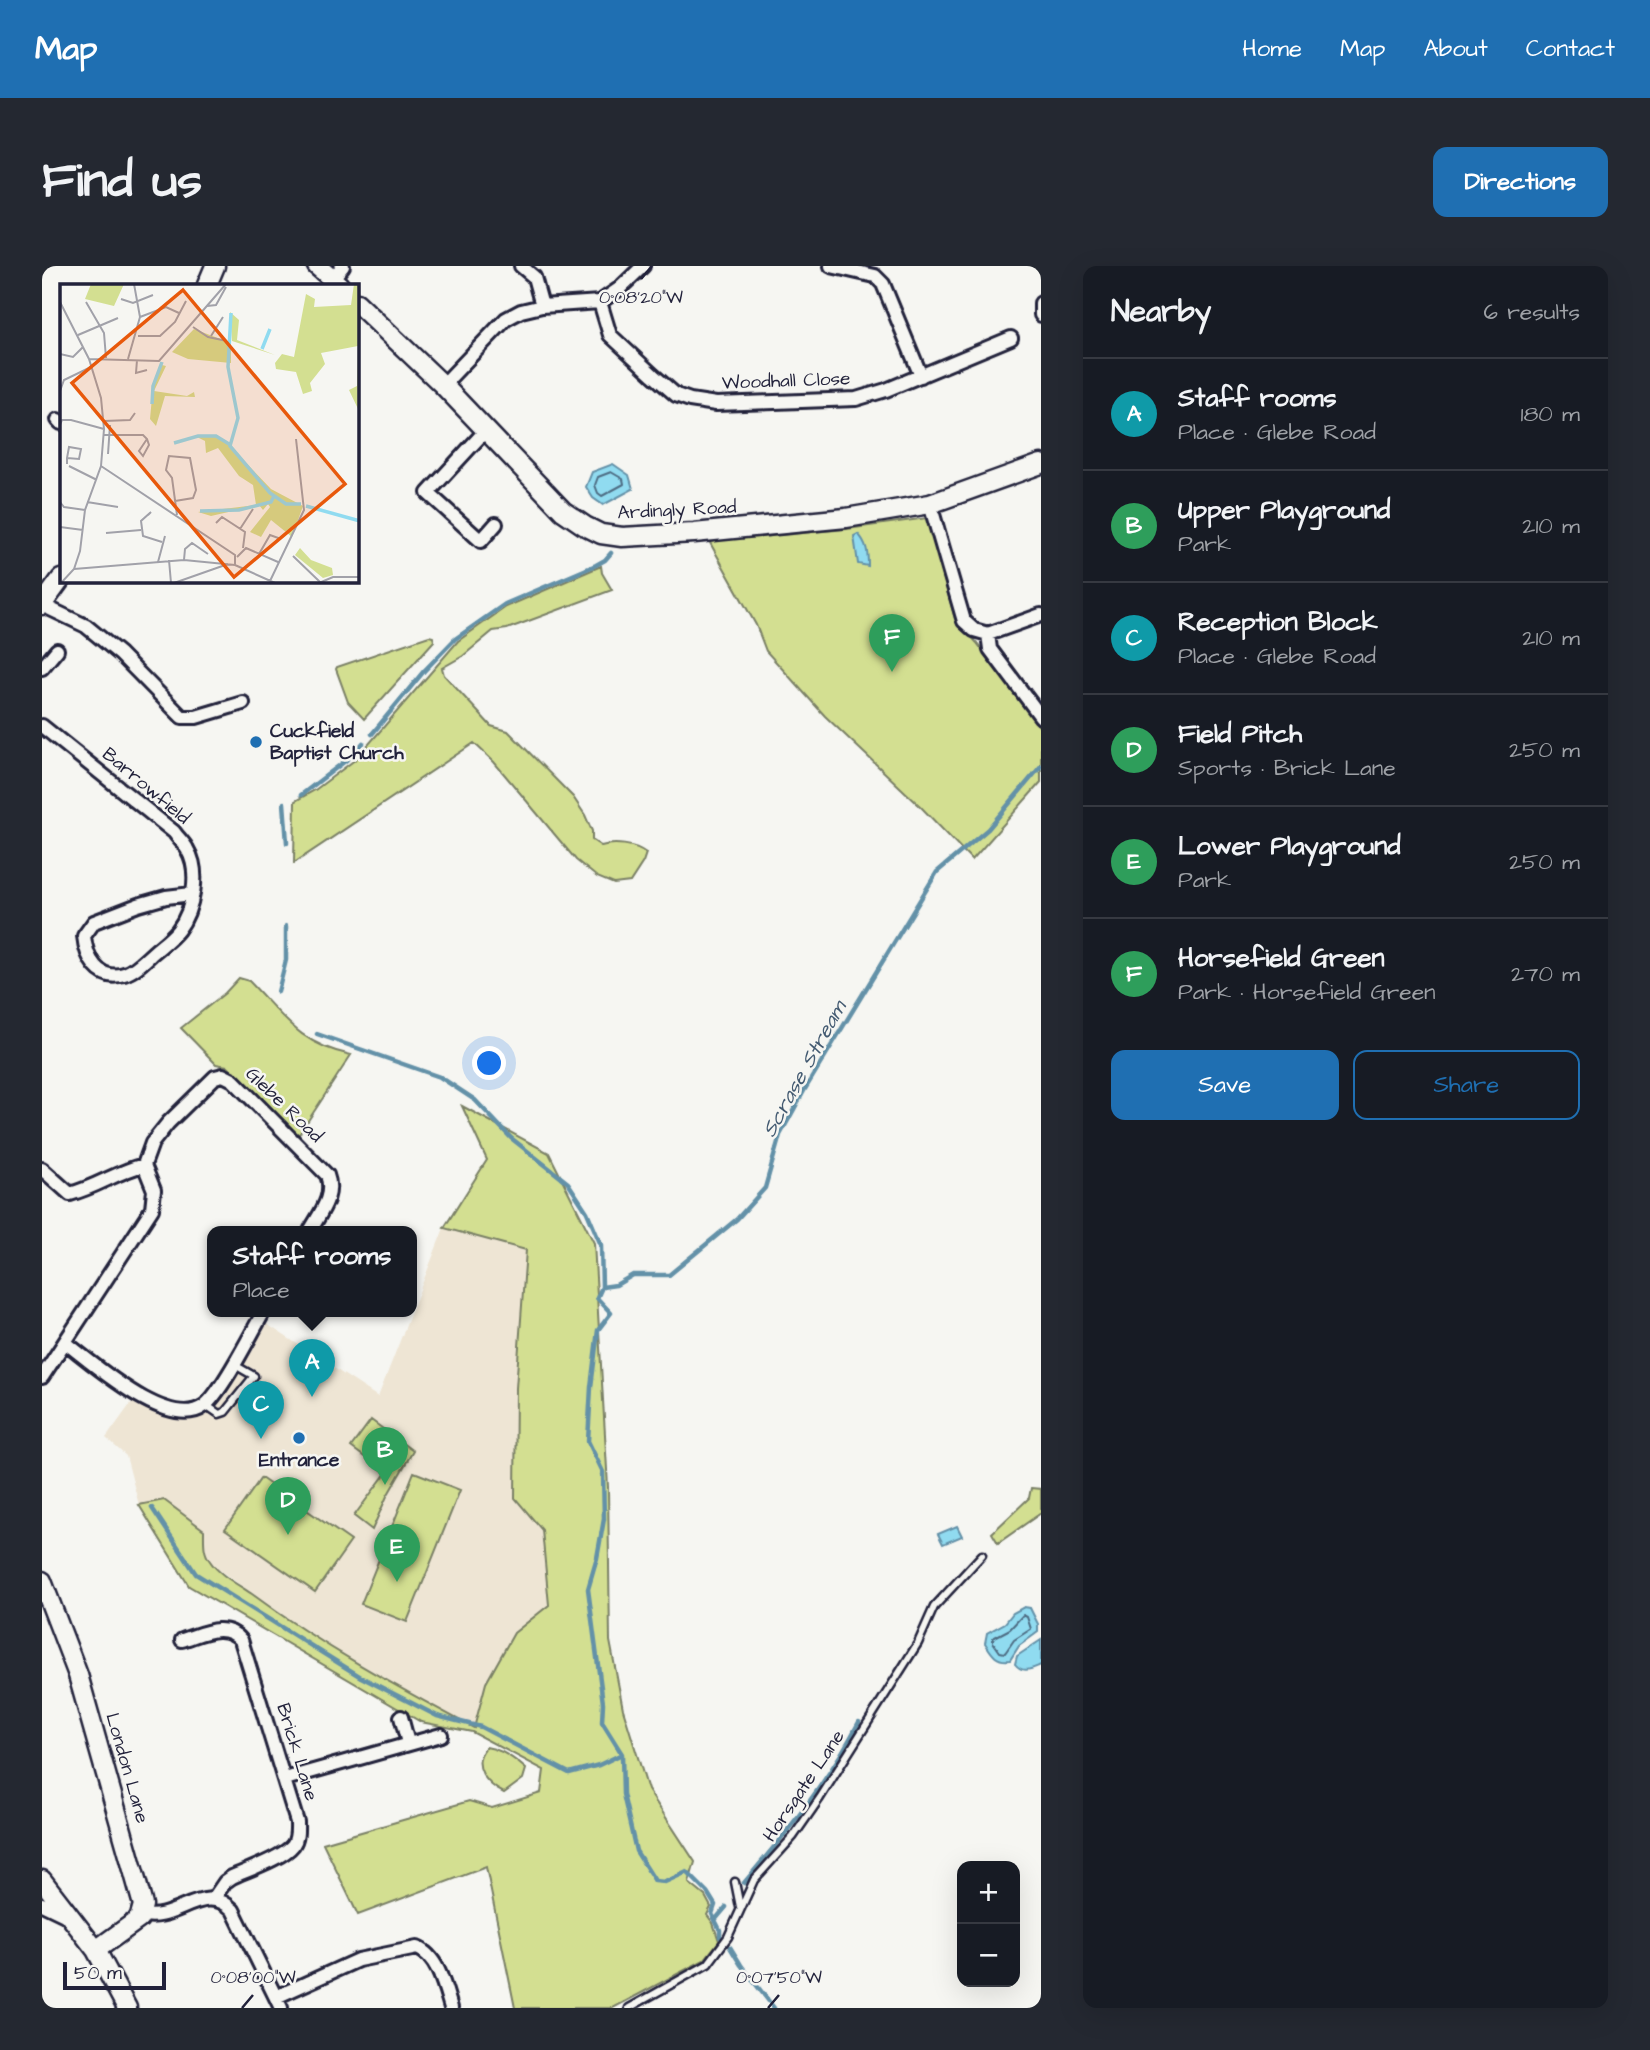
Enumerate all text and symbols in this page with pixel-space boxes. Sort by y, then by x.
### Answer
text: Map [35,26,97,72]
text: Home [1242,32,1302,66]
text: Map [1340,32,1385,66]
text: About [1423,32,1488,66]
text: Contact [1526,32,1615,66]
button: Directions [1433,147,1608,217]
text: Find us [42,148,202,216]
inset map [60,284,359,583]
text: 0°08'20"W [599,285,683,310]
text: Nearby [1111,291,1211,333]
text: 6 results [1484,296,1580,328]
street label: Woodhall Close [721,365,851,397]
text: Staff rooms [1178,380,1337,416]
text: A [1127,398,1141,430]
text: 180 m [1521,398,1580,430]
text: Place · Glebe Road [1178,416,1376,448]
text: Upper Playground [1178,492,1390,528]
street label: Ardingly Road [617,493,738,528]
text: B [1126,510,1142,542]
text: 210 m [1522,510,1580,542]
text: Park [1178,528,1231,560]
text: Reception Block [1178,604,1378,640]
pin: F [869,614,915,672]
text: C [1126,622,1142,654]
text: 210 m [1522,622,1580,654]
text: Place · Glebe Road [1178,640,1376,672]
text: Field Pitch [1178,716,1302,752]
place label: Cuckfield Baptist Church [270,718,404,767]
marker: Cuckfield Baptist Church [248,734,264,750]
text: D [1127,734,1141,766]
text: 250 m [1509,734,1580,766]
street label: Barrowfield [96,741,196,831]
text: Sports · Brick Lane [1178,752,1396,784]
text: Lower Playground [1178,828,1401,864]
text: E [1127,846,1141,878]
text: 250 m [1509,846,1580,878]
text: Park [1178,864,1231,896]
text: Horsefield Green [1178,940,1385,976]
text: F [1126,958,1142,990]
text: 270 m [1511,958,1580,990]
text: Park · Horsefield Green [1178,976,1436,1008]
water label: Scrase Stream [755,993,855,1142]
your location [472,1046,506,1080]
button: Save [1111,1050,1339,1120]
button: Share [1353,1050,1580,1120]
street label: Glebe Road [239,1061,329,1149]
popup [207,1226,417,1317]
text: Staff rooms [233,1238,391,1274]
text: Place [233,1274,290,1306]
pin: A [289,1339,335,1397]
pin: C [238,1381,284,1439]
pin: B [362,1427,408,1485]
marker: Entrance [291,1430,307,1446]
place label: Entrance [259,1447,340,1474]
pin: D [265,1477,311,1535]
pin: E [374,1524,420,1582]
street label: Brick Lane [269,1700,325,1804]
street label: London Lane [98,1710,156,1826]
street label: Horsgate Lane [756,1725,852,1848]
map controls [957,1861,1020,1987]
button: + [957,1861,1020,1924]
button: − [957,1924,1020,1987]
scale bar [63,1959,166,1991]
text: 50 m [74,1960,122,1987]
text: 0°08'00"W [210,1965,296,1990]
text: 0°07'50"W [736,1965,822,1990]

